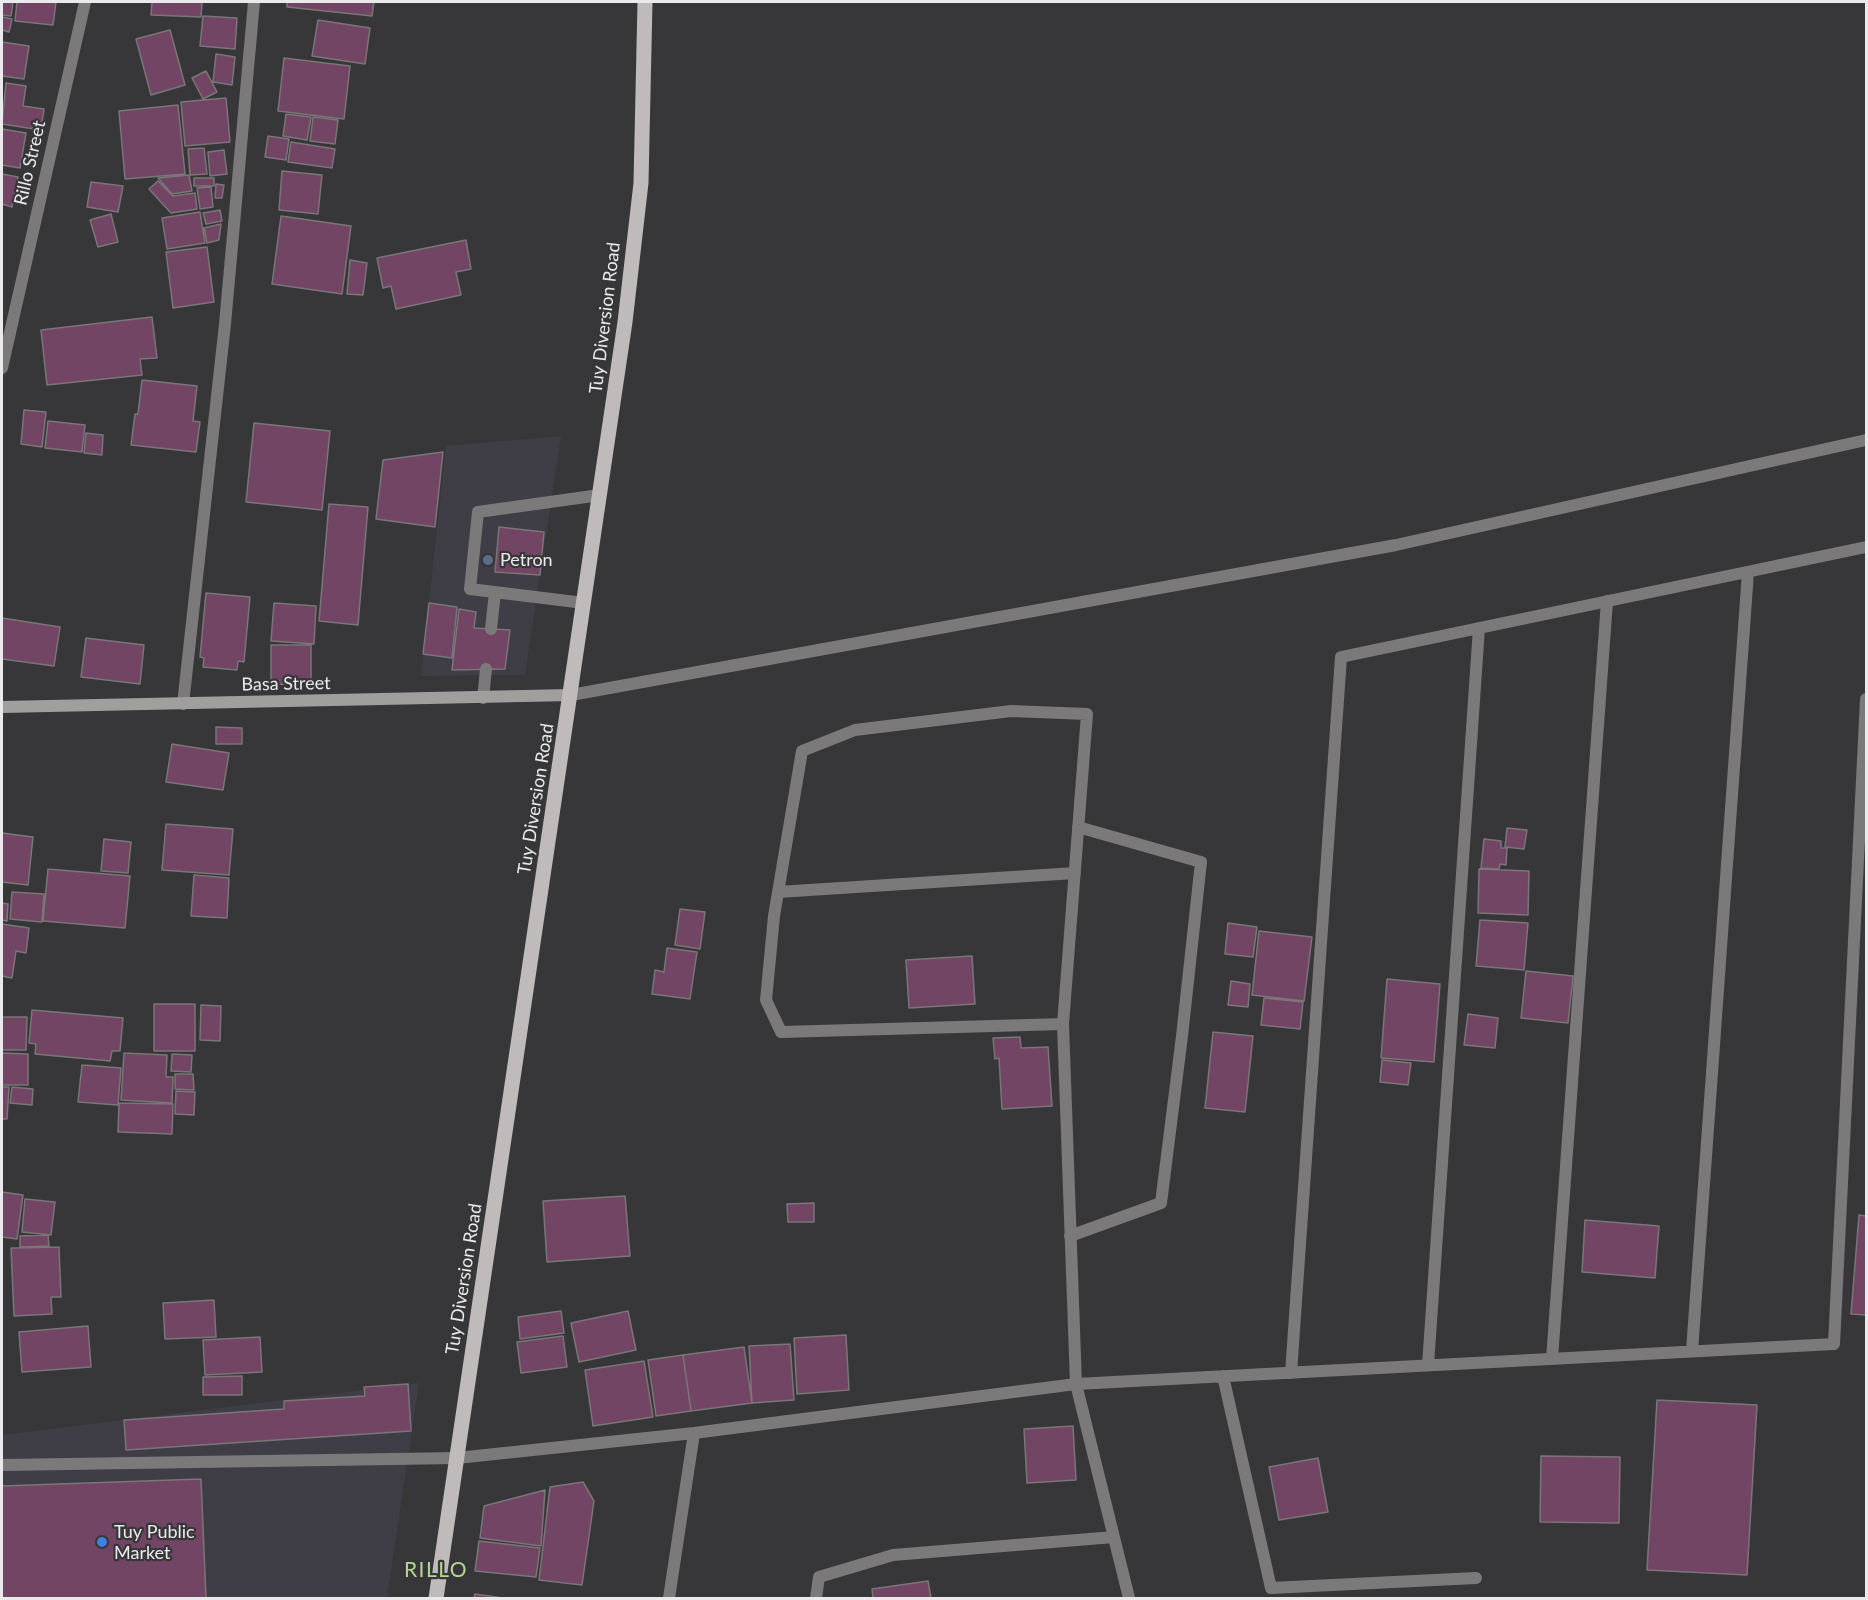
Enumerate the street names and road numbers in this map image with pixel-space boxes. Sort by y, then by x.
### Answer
street label: Rillo Street [10,119,50,207]
street label: Tuy Diversion Road [585,241,625,395]
street label: Basa Street [241,672,331,696]
street label: Tuy Diversion Road [513,722,559,876]
street label: Tuy Diversion Road [441,1202,487,1356]

